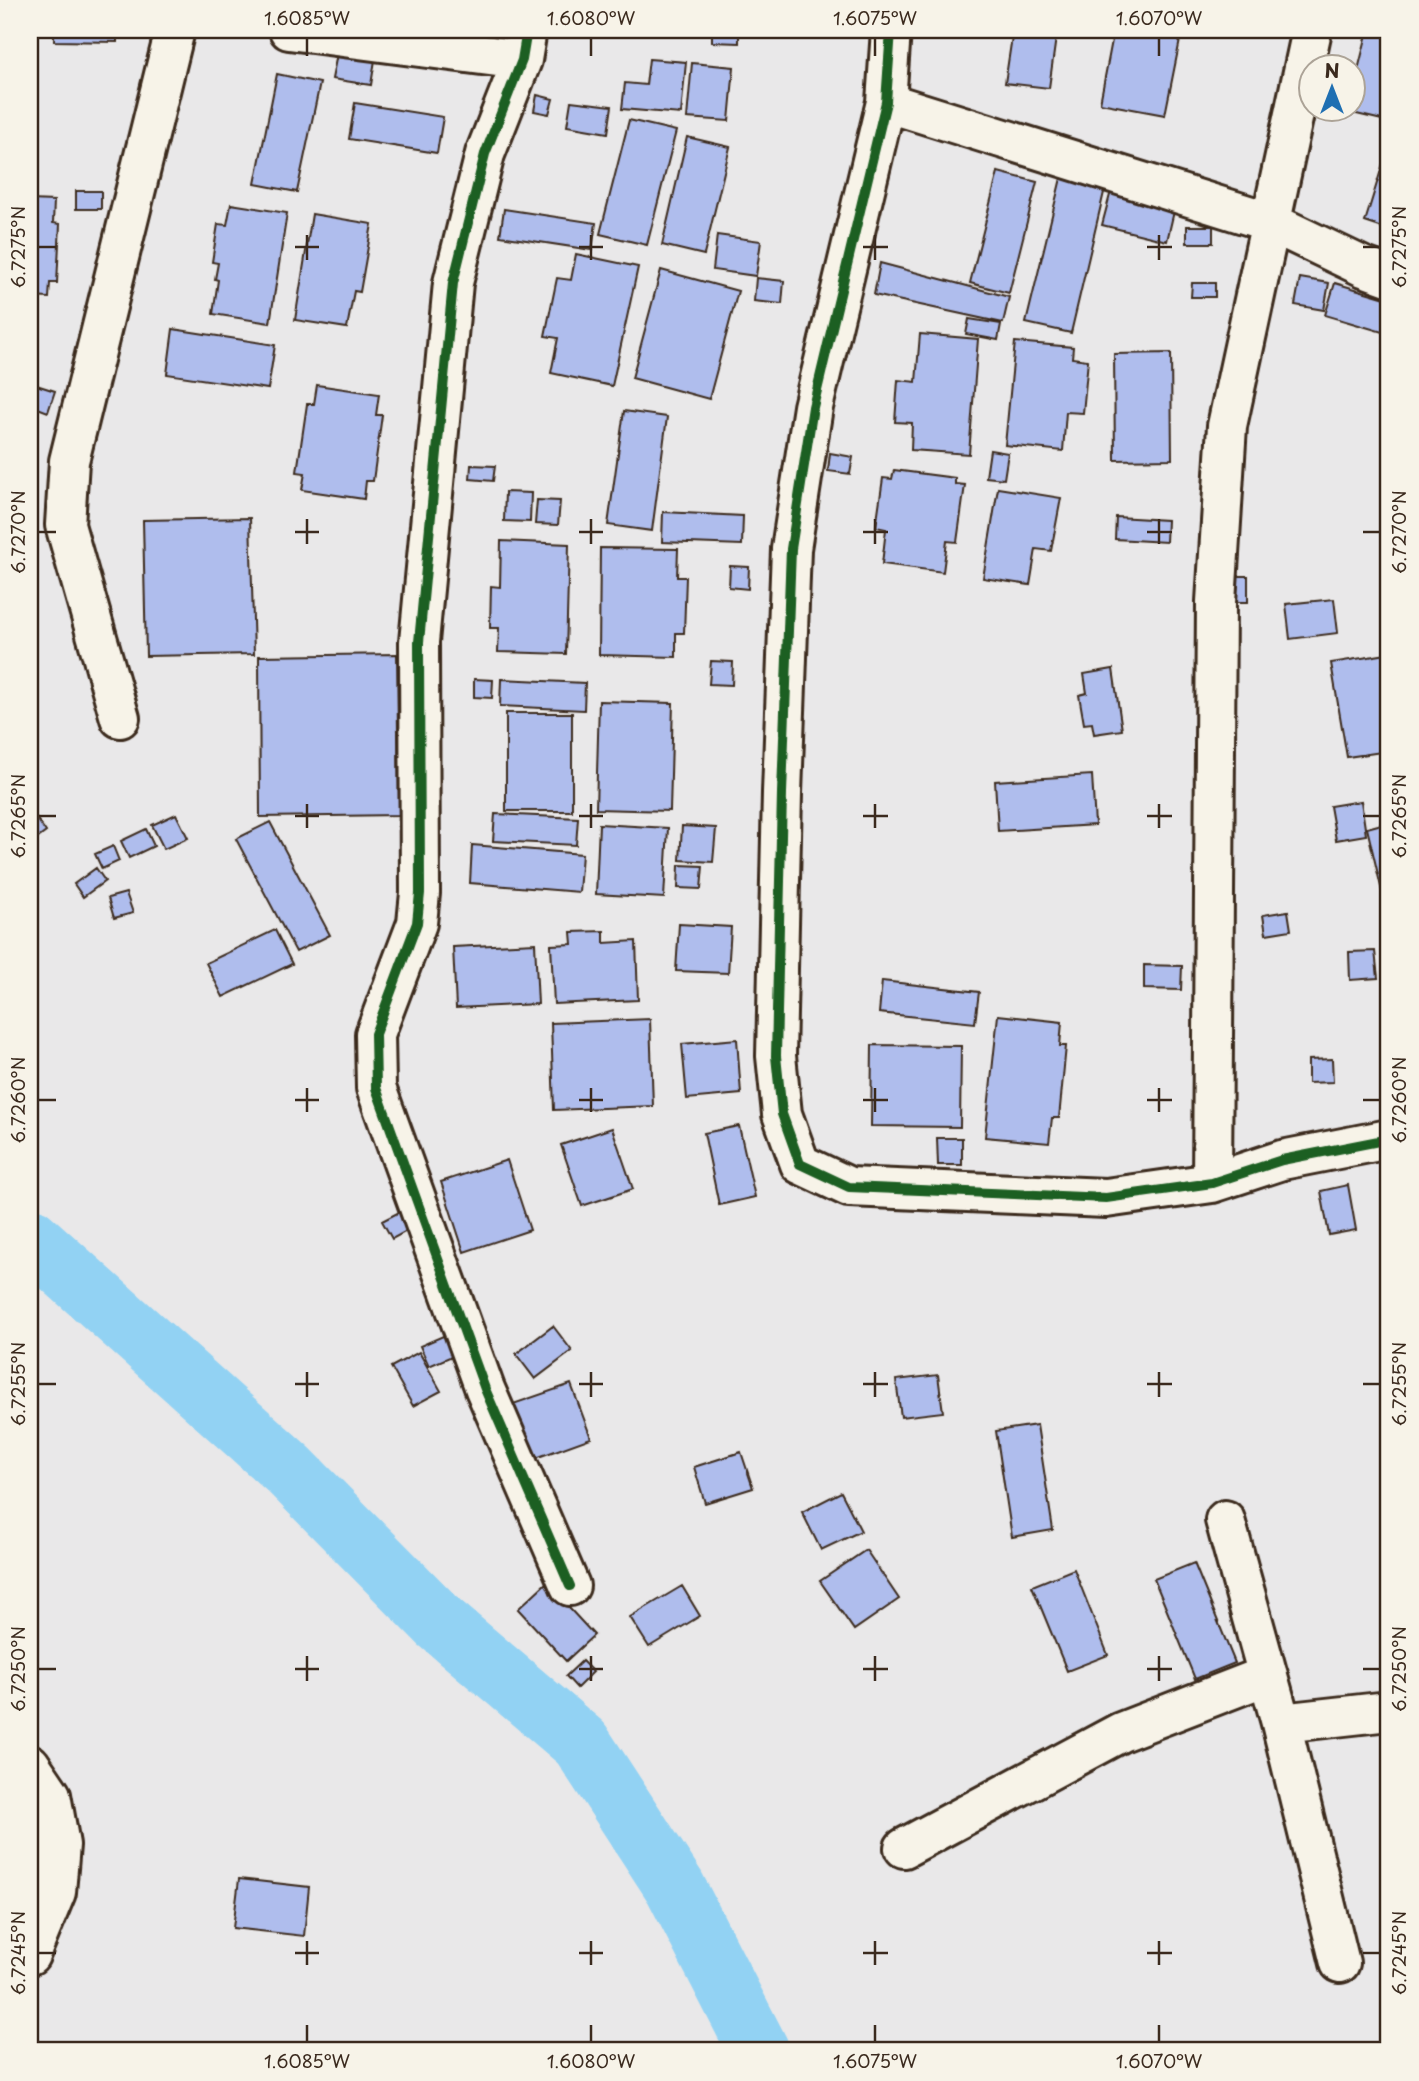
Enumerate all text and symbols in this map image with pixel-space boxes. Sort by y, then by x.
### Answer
text: 1.6085°W [264,4,350,31]
text: 1.6080°W [547,4,636,31]
text: 1.6075°W [833,4,918,31]
text: 1.6070°W [1116,4,1203,31]
north arrow [1296,52,1366,122]
text: N [1324,56,1340,84]
text: 6.7275°N [4,206,31,288]
text: 6.7275°N [1385,206,1412,288]
text: 6.7270°N [4,490,31,574]
text: 6.7270°N [1385,490,1412,574]
text: 6.7265°N [4,774,31,858]
text: 6.7265°N [1385,774,1412,858]
text: 6.7260°N [4,1057,31,1143]
text: 6.7260°N [1385,1057,1412,1143]
text: 6.7255°N [4,1342,31,1426]
text: 6.7255°N [1385,1342,1412,1426]
text: 6.7250°N [4,1626,31,1712]
text: 6.7250°N [1385,1626,1412,1712]
text: 6.7245°N [4,1911,31,1995]
text: 6.7245°N [1385,1911,1412,1995]
text: 1.6085°W [264,2047,350,2074]
text: 1.6080°W [547,2047,636,2074]
text: 1.6075°W [833,2047,918,2074]
text: 1.6070°W [1116,2047,1203,2074]

